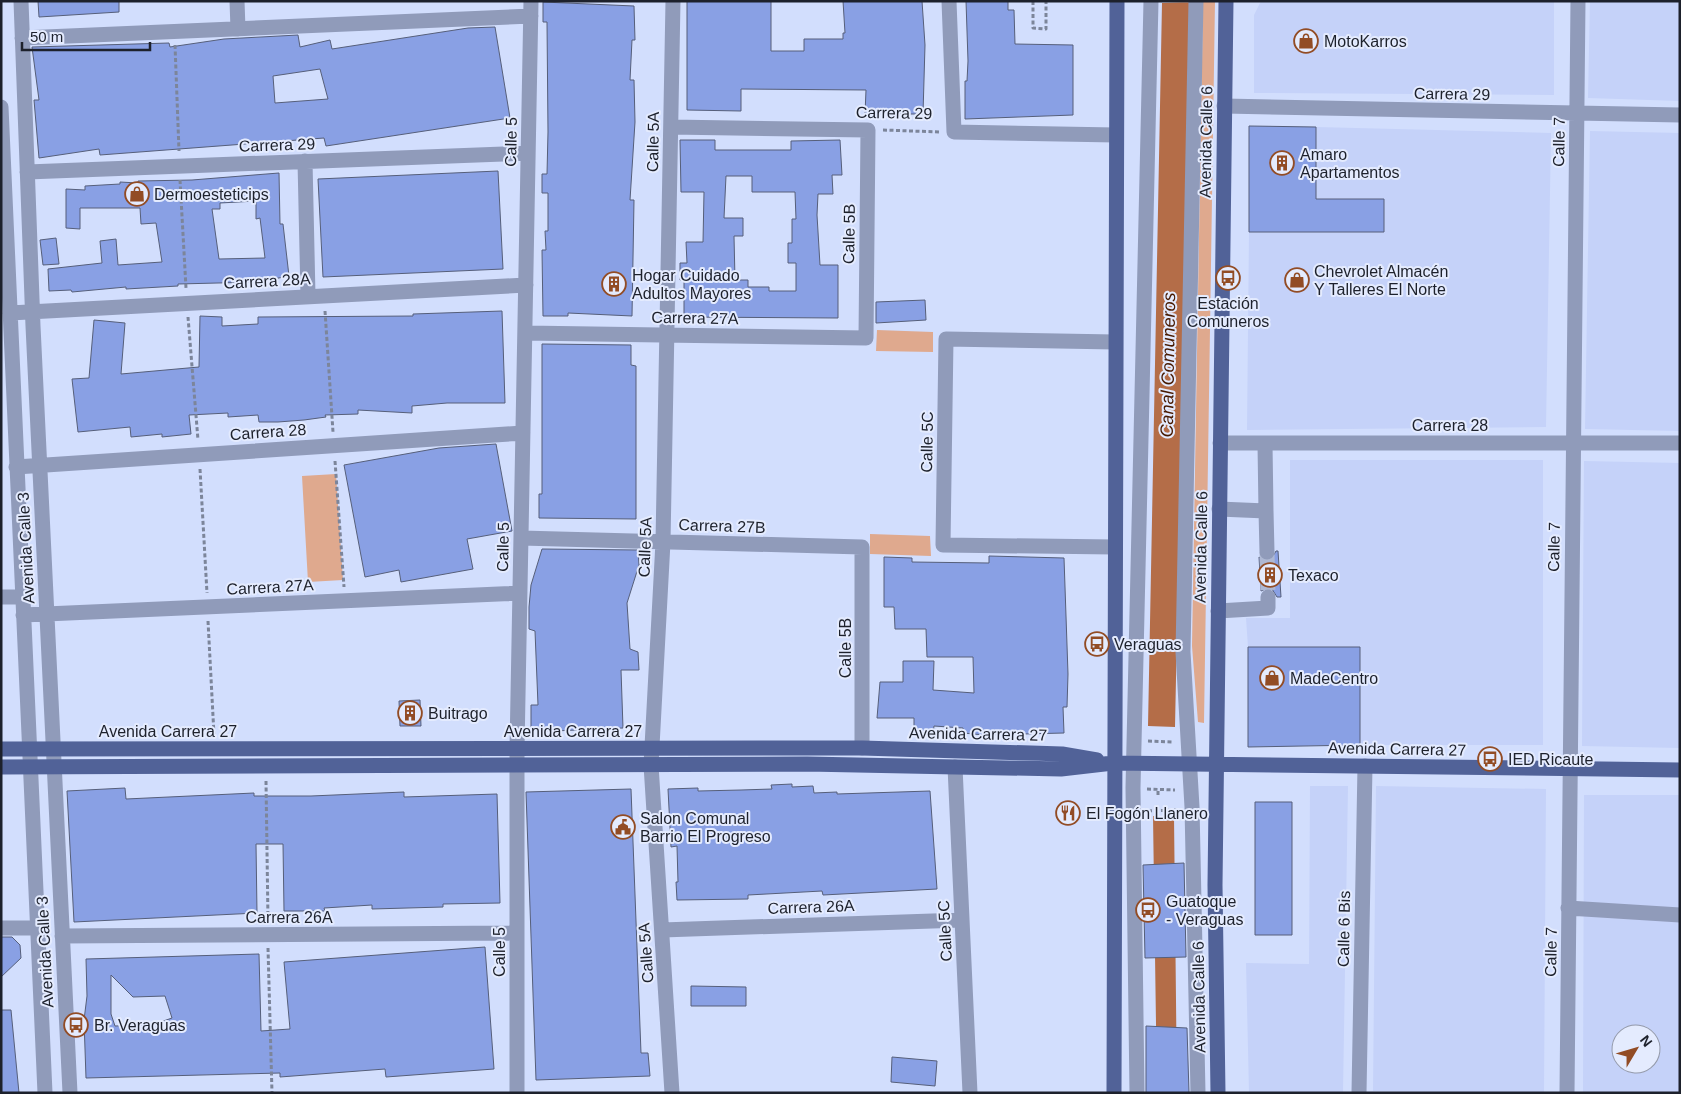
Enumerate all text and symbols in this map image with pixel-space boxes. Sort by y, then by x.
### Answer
scale bar [22,20,150,52]
text: 50 m [30,28,63,45]
shop icon: MotoKarros [1293,28,1319,54]
place label: MotoKarros [1324,33,1407,50]
street label: Carrera 29 [1414,85,1490,103]
street label: Avenida Calle 6 [1197,86,1215,198]
street label: Carrera 29 [856,104,932,122]
street label: Calle 5A [644,111,662,172]
street label: Calle 5 [502,117,520,167]
street label: Calle 7 [1550,117,1568,167]
street label: Carrera 29 [238,135,316,155]
place label: Amaro Apartamentos [1300,146,1400,181]
building icon: Amaro Apartamentos [1269,150,1295,176]
shop icon: Dermoesteticips [124,181,150,207]
place label: Dermoesteticips [154,186,269,203]
street label: Calle 5B [840,204,858,264]
place label: Chevrolet Almacén Y Talleres El Norte [1314,263,1448,298]
bus stop icon: Estación Comuneros [1215,265,1241,291]
place label: Hogar Cuidado Adultos Mayores [632,267,751,302]
shop icon: Chevrolet Almacén Y Talleres El Norte [1284,267,1310,293]
street label: Carrera 28A [223,270,311,292]
building icon: Hogar Cuidado Adultos Mayores [601,271,627,297]
water label: Canal Comuneros [1157,292,1179,438]
place label: Estación Comuneros [1187,295,1269,330]
street label: Carrera 27A [651,309,739,327]
street label: Calle 5C [918,411,936,473]
street label: Carrera 28 [1412,417,1488,434]
street label: Carrera 28 [229,421,307,443]
street label: Avenida Calle 6 [1192,491,1210,603]
street label: Avenida Calle 3 [15,492,37,604]
street label: Calle 5A [635,516,655,578]
street label: Carrera 27B [678,516,766,536]
street label: Calle 5 [494,522,512,572]
street label: Calle 7 [1545,522,1563,572]
building icon: Texaco [1257,562,1283,588]
place label: Texaco [1288,567,1339,584]
street label: Carrera 27A [226,576,314,598]
street label: Calle 5B [837,618,854,678]
bus stop icon: Veraguas [1084,631,1110,657]
place label: Veraguas [1114,636,1182,653]
shop icon: MadeCentro [1259,665,1285,691]
place label: MadeCentro [1290,670,1378,687]
building icon: Buitrago [397,700,423,726]
place label: Buitrago [428,705,488,722]
street label: Avenida Carrera 27 [99,723,237,740]
street label: Avenida Carrera 27 [504,723,642,740]
street label: Avenida Carrera 27 [909,724,1047,744]
street label: Avenida Carrera 27 [1328,739,1466,759]
bus stop icon: IED Ricaute [1477,746,1503,772]
place label: IED Ricaute [1508,751,1593,768]
restaurant icon: El Fogón Llanero [1055,800,1081,826]
place label: El Fogón Llanero [1086,805,1208,822]
place label: Salon Comunal Barrio El Progreso [640,810,771,845]
public building icon: Salon Comunal Barrio El Progreso [610,814,636,840]
street label: Calle 6 Bis [1335,891,1353,967]
place label: Guatoque - Veraguas [1166,893,1243,928]
street label: Avenida Calle 3 [34,896,56,1008]
street label: Carrera 26A [767,897,855,917]
bus stop icon: Guatoque - Veraguas [1135,897,1161,923]
street label: Calle 5C [935,900,955,962]
street label: Carrera 26A [245,909,333,926]
street label: Calle 5A [635,922,657,984]
street label: Calle 5 [491,927,508,977]
street label: Calle 7 [1542,927,1560,977]
street label: Avenida Calle 6 [1190,941,1208,1053]
bus stop icon: Br. Veraguas [63,1012,89,1038]
place label: Br. Veraguas [94,1017,186,1034]
north arrow [1611,1024,1661,1074]
text: N [1637,1032,1656,1050]

